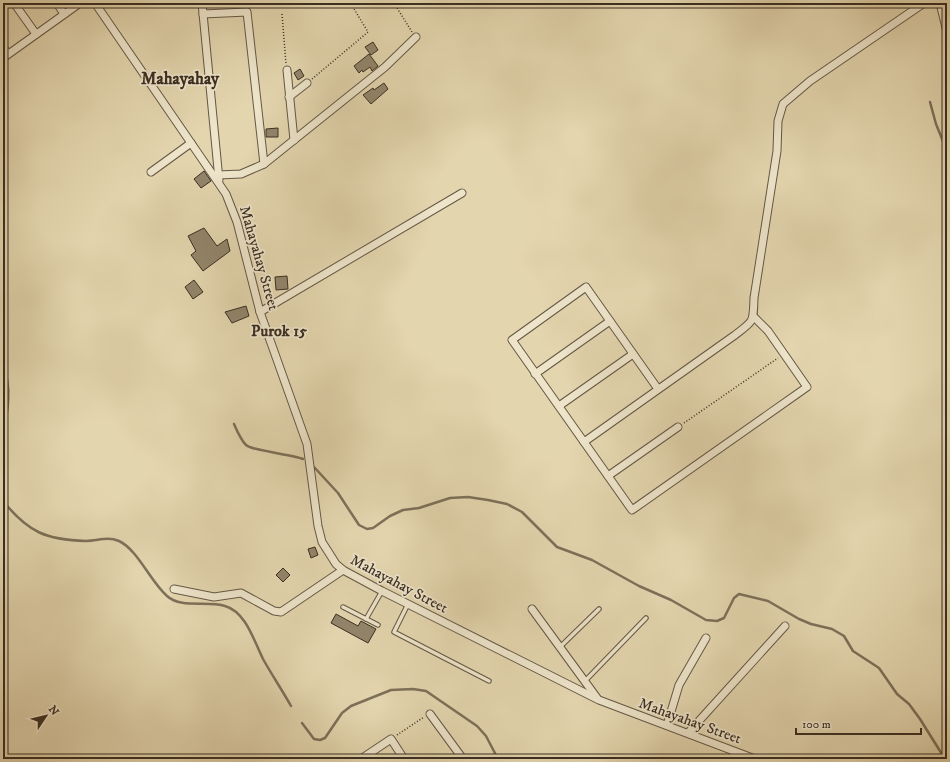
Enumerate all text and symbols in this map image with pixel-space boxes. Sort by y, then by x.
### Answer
district label: Mahayahay [141,68,220,90]
street label: Mahayahay Street [235,204,283,313]
district label: Purok 15 [251,321,307,341]
street label: Mahayahay Street [347,550,451,618]
street label: Mahayahay Street [636,694,744,748]
north arrow [26,696,66,736]
text: N [45,703,62,719]
scale bar [796,710,921,736]
text: 100 m [802,717,831,732]

